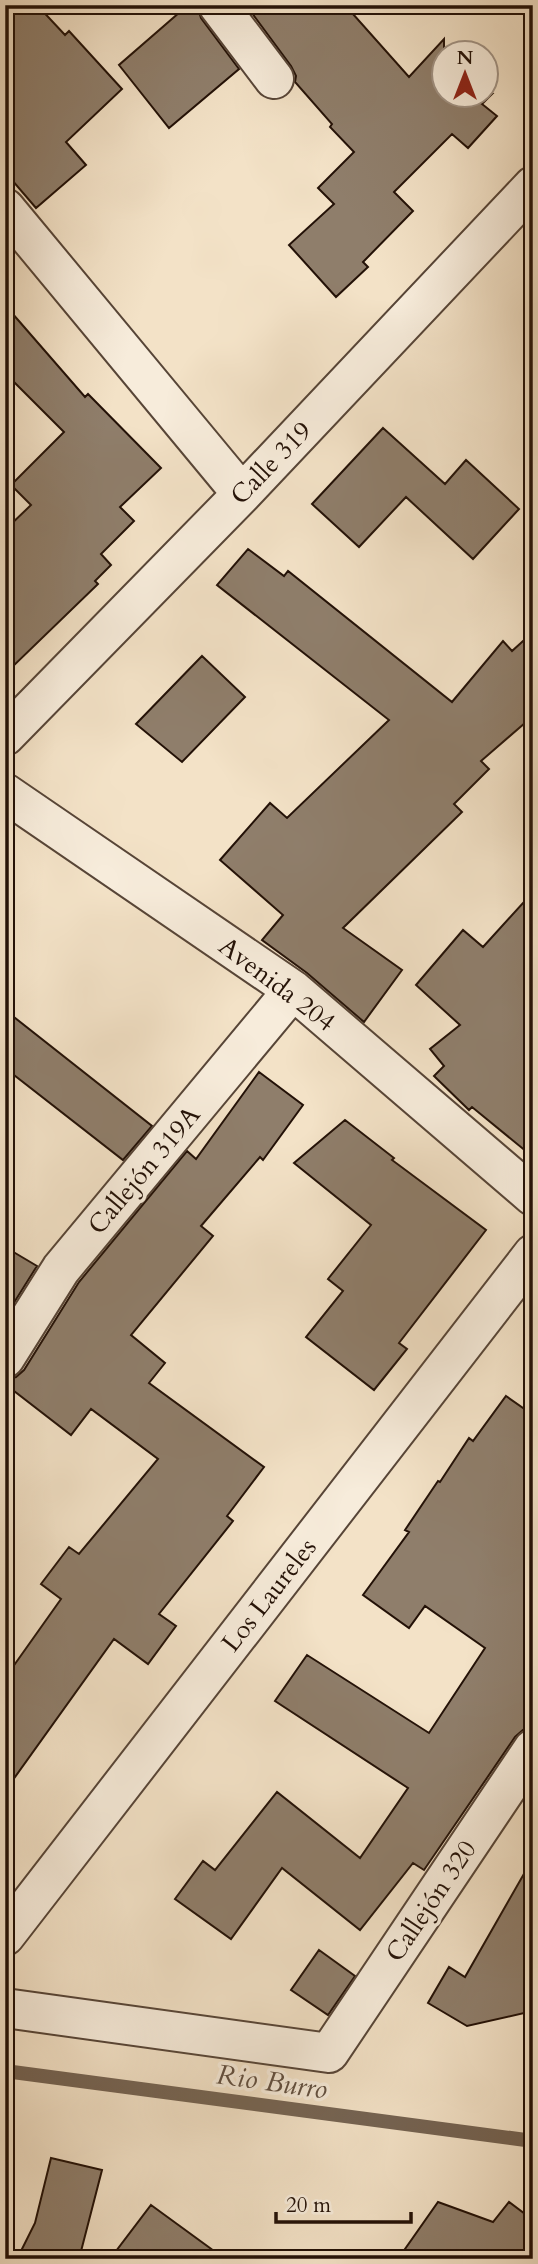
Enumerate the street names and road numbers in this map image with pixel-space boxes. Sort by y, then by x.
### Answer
street label: Calle 319 [223,414,319,512]
street label: Avenida 204 [212,929,342,1039]
street label: Callejón 319A [80,1098,208,1242]
street label: Los Laureles [214,1531,324,1659]
street label: Callejón 320 [378,1833,484,1969]

